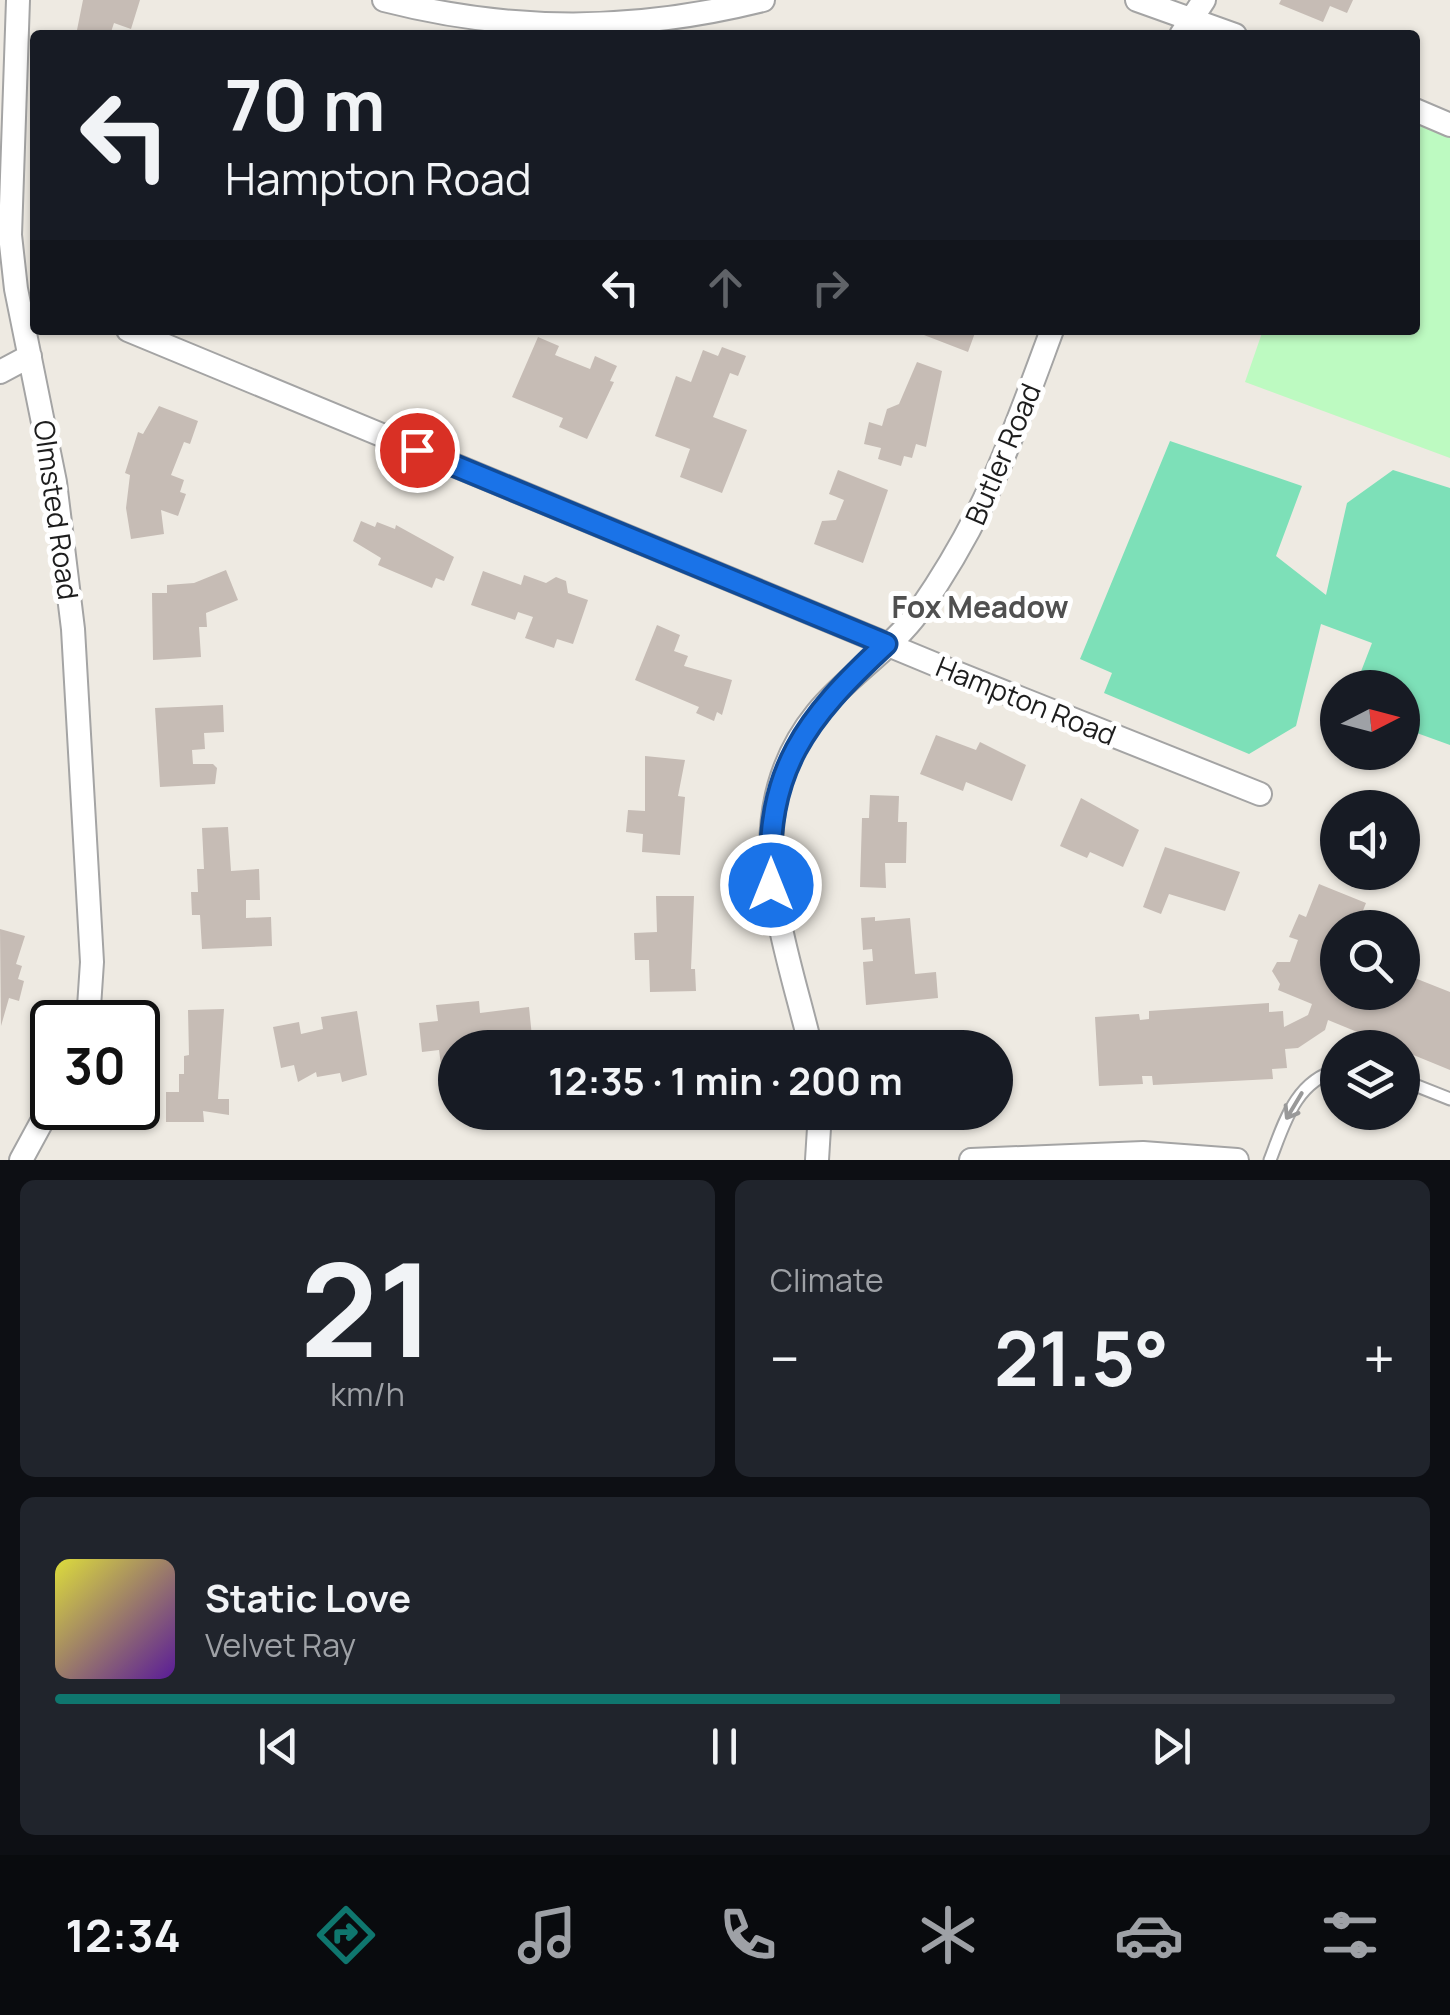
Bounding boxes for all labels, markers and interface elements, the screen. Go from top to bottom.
text: 70 m [225,56,385,152]
icon: left [60,70,190,200]
text: Hampton Road [225,147,532,209]
icon: left [593,260,648,315]
icon: ahead [698,260,753,315]
icon: right [803,260,858,315]
street label: Butler Road [955,377,1049,530]
pin [375,408,460,493]
street label: Olmsted Road [26,418,88,602]
icon: arrive [390,423,445,478]
district label: Fox Meadow [891,586,1069,627]
street label: Hampton Road [931,647,1122,753]
north arrow [1320,670,1420,770]
map controls [1320,670,1420,1130]
button: sound [1320,790,1420,890]
position arrow [719,833,823,937]
button: search [1320,910,1420,1010]
speed limit sign: 30 [30,1000,160,1130]
button: layers [1320,1030,1420,1130]
text: 12:35 · 1 min · 200 m [548,1054,903,1106]
one-way arrow [1284,1092,1304,1120]
text: 21 [300,1218,435,1396]
text: Climate [770,1258,884,1302]
text: 21.5° [994,1306,1169,1409]
text: − [770,1320,800,1396]
text: + [1363,1320,1395,1396]
text: km/h [330,1372,405,1416]
text: Static Love [205,1571,411,1623]
text: Velvet Ray [205,1623,356,1667]
icon: previous [251,1719,306,1774]
icon: pause [697,1719,752,1774]
icon: next [1144,1719,1199,1774]
icon: directions [311,1900,381,1970]
icon: music [512,1900,582,1970]
icon: phone [713,1900,783,1970]
icon: climate [913,1900,983,1970]
icon: car [1114,1900,1184,1970]
icon: filters [1315,1900,1385,1970]
text: 12:34 [65,1904,181,1966]

